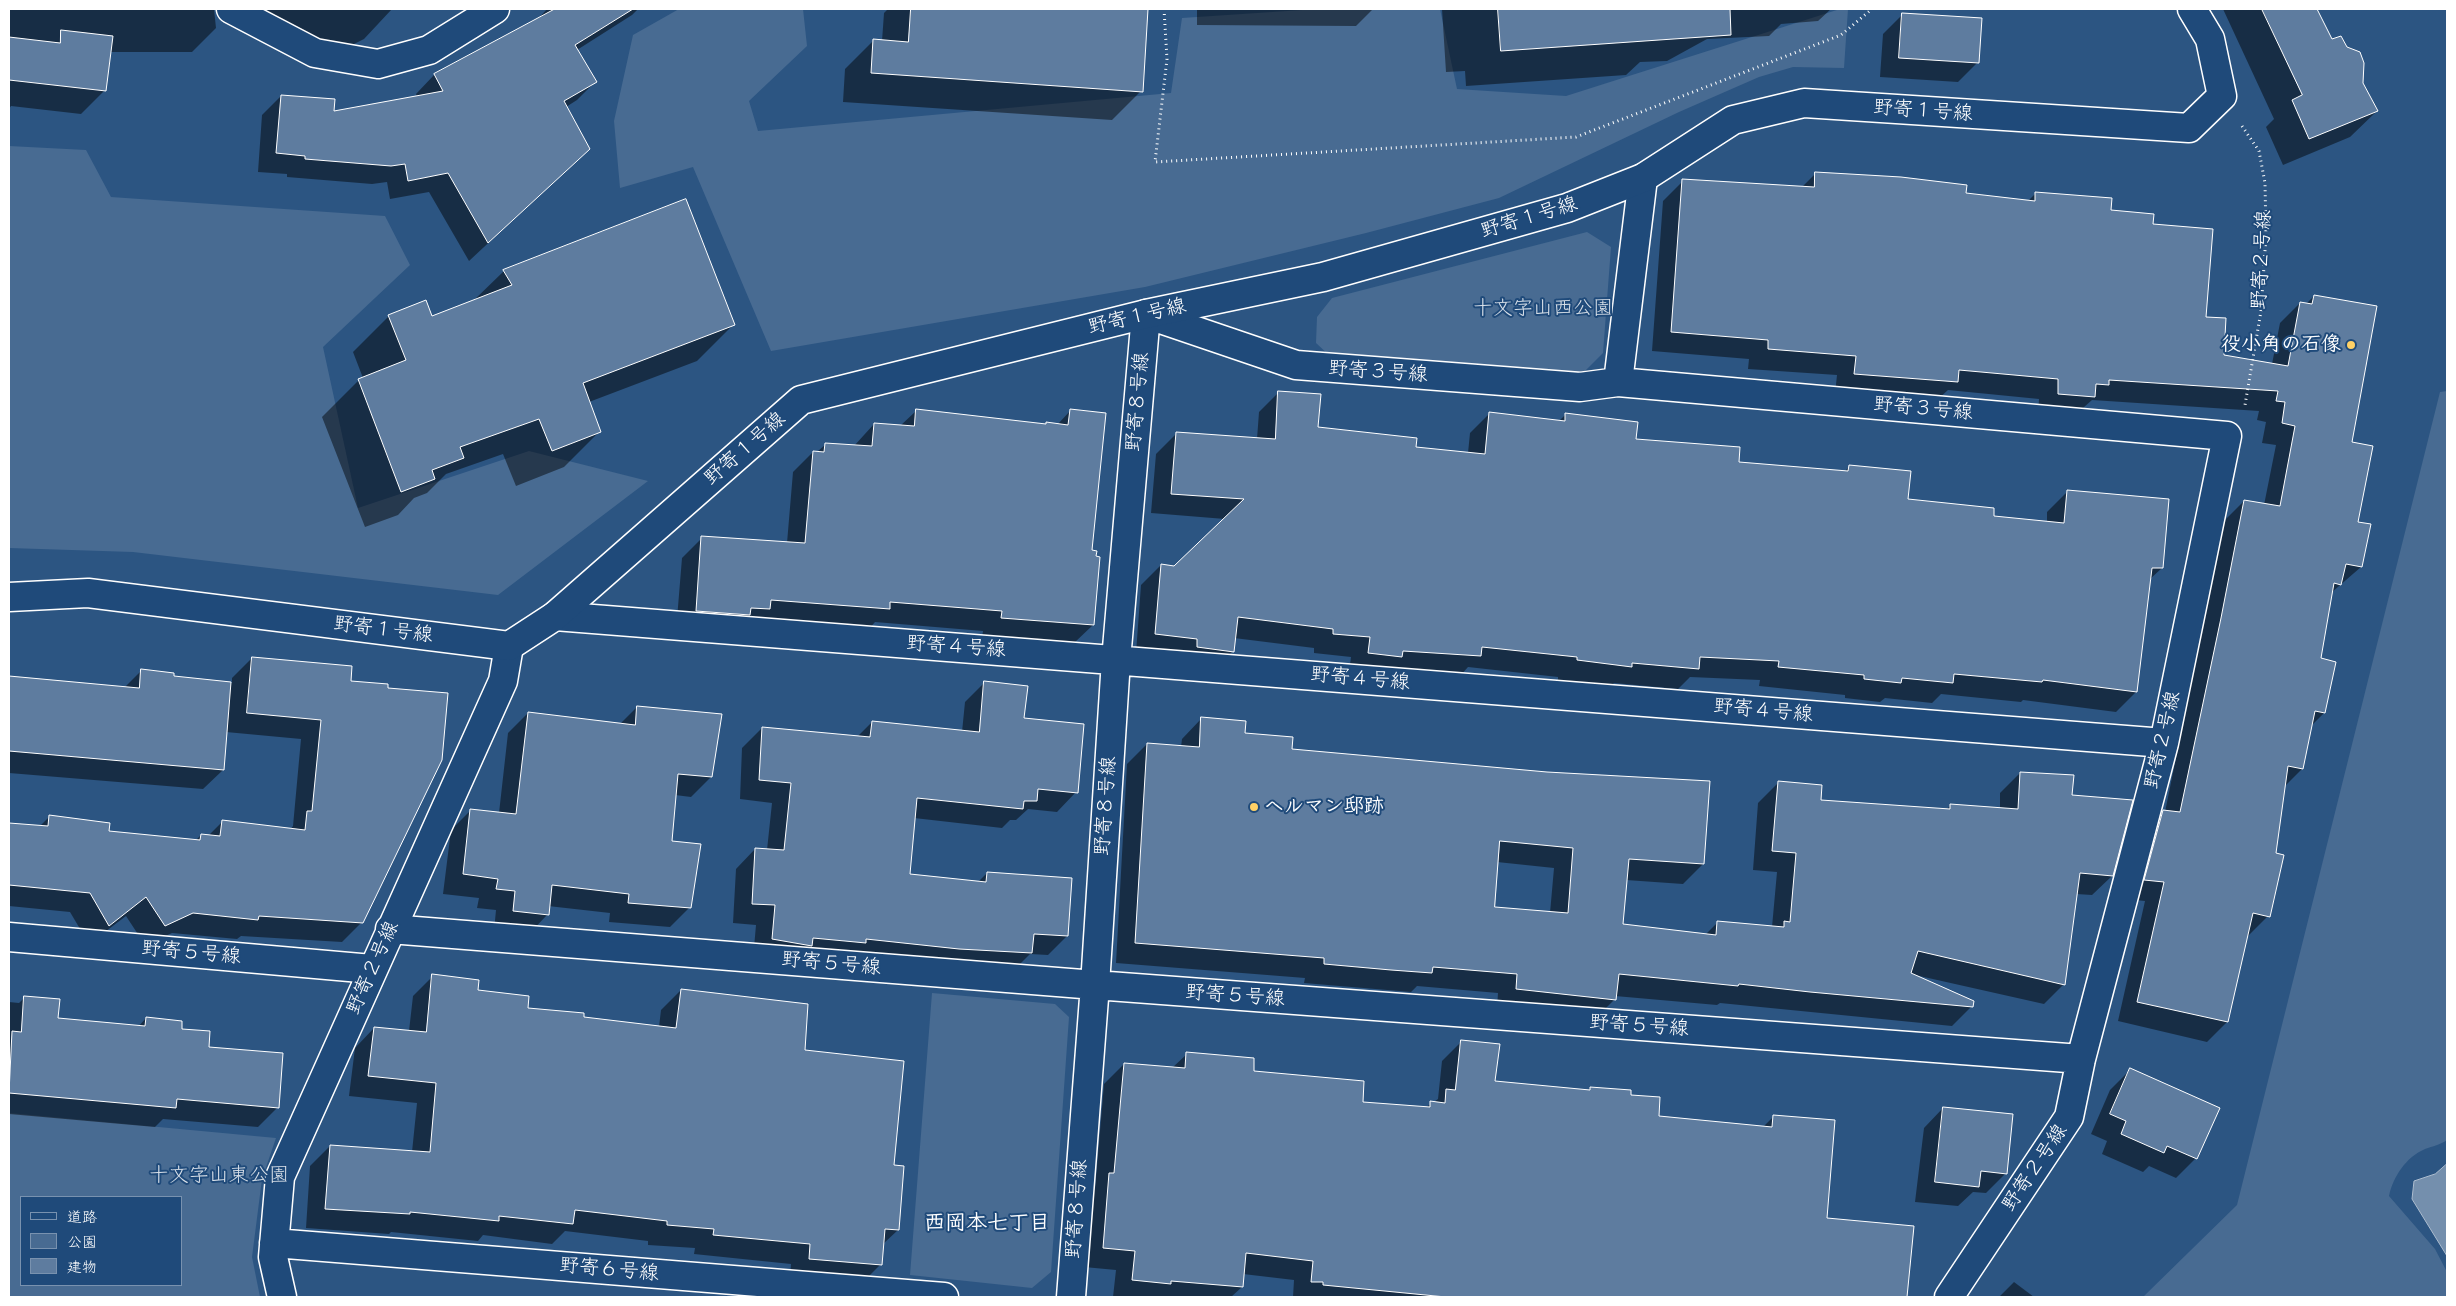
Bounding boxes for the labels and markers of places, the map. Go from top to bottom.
place label: 役小角の石像 [2221,333,2341,357]
marker: 役小角の石像 [2345,339,2357,351]
place label: ヘルマン邸跡 [1264,795,1384,819]
marker: ヘルマン邸跡 [1248,801,1260,813]

